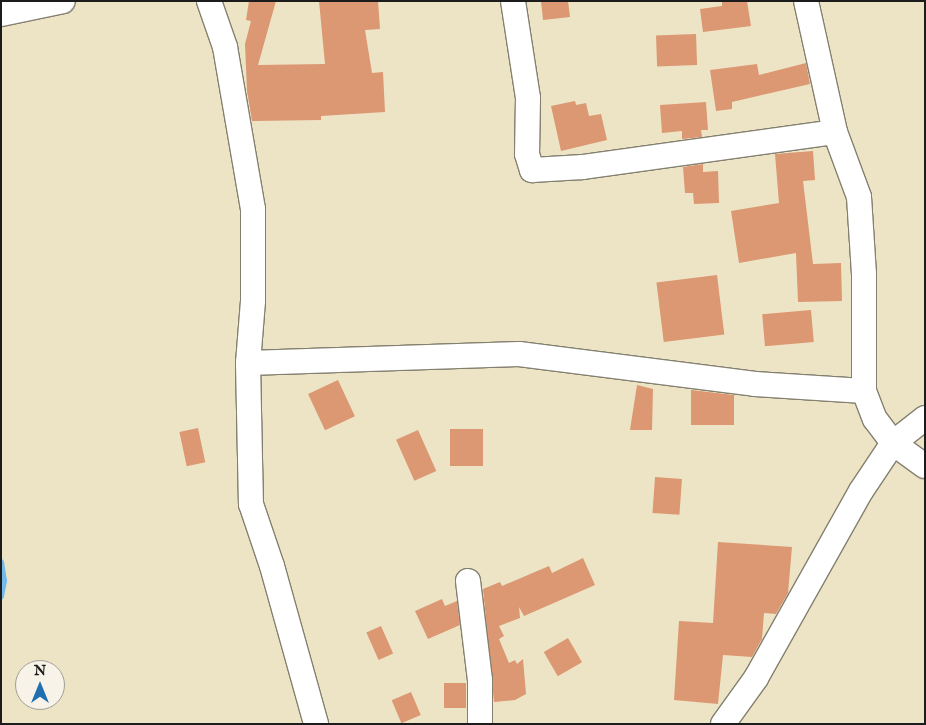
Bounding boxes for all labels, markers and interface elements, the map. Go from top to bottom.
north arrow [15,660,65,710]
text: N [34,662,46,680]

